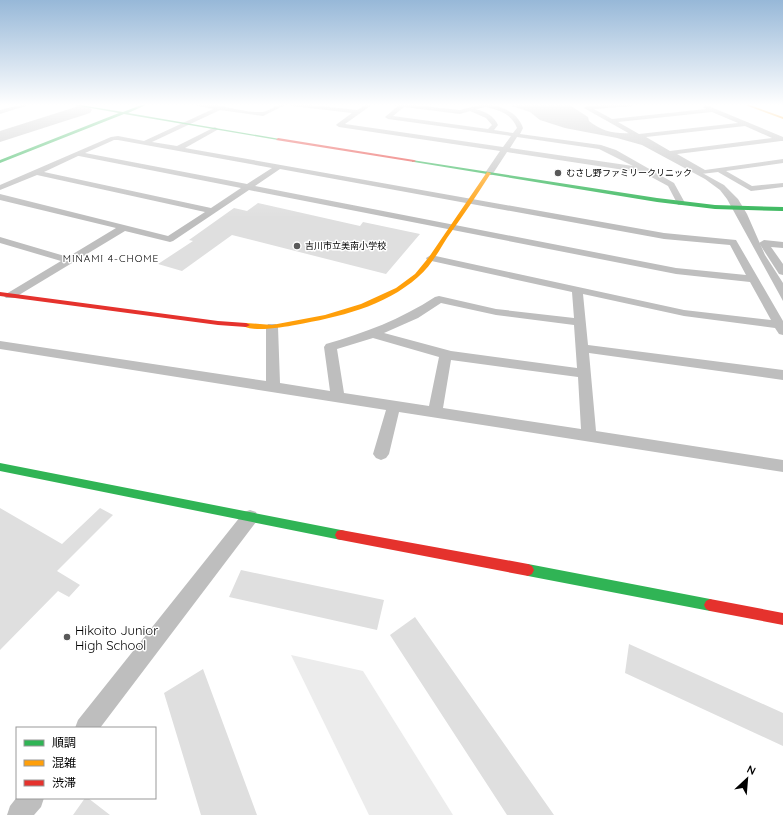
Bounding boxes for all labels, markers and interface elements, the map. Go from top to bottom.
place label: むさし野ファミリークリニック [566,167,692,178]
marker: むさし野ファミリークリニック [553,168,563,178]
place label: 吉川市立美南小学校 [305,240,386,251]
marker: 吉川市立美南小学校 [292,241,302,251]
district label: MINAMI 4-CHOME [63,252,159,265]
place label: Hikoito Junior High School [75,622,158,653]
marker: Hikoito Junior High School [62,632,72,642]
legend [16,727,156,799]
text: 順調 [52,735,76,750]
text: 混雑 [52,755,76,770]
north arrow [727,759,767,799]
text: N [745,762,758,778]
text: 渋滞 [52,775,76,790]

